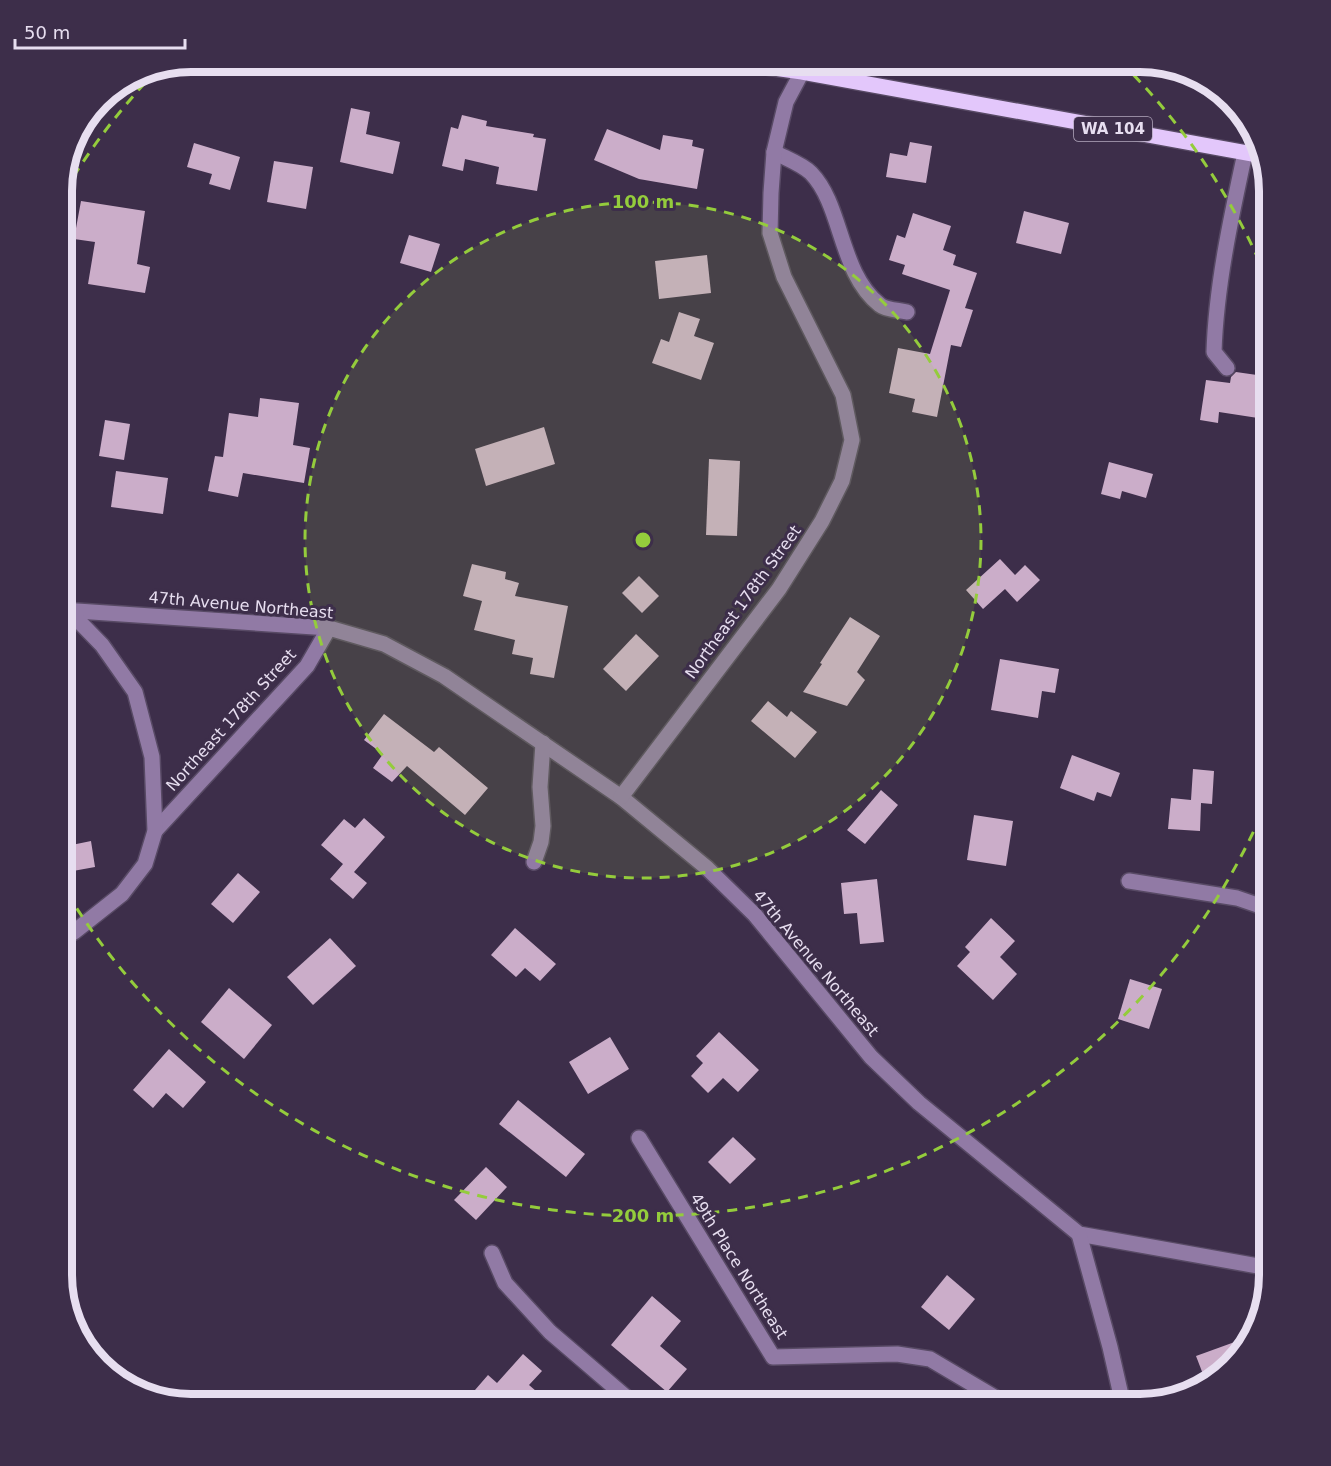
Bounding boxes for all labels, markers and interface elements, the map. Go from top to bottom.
scale bar [15,12,184,50]
text: 50 m [24,22,70,43]
road number: WA 104 [1074,117,1152,141]
text: 100 m [612,191,674,212]
street label: Northeast 178th Street [681,522,805,682]
centre of rings [633,530,653,550]
street label: 47th Avenue Northeast [148,587,334,623]
street label: Northeast 178th Street [162,645,300,795]
street label: 47th Avenue Northeast [749,886,883,1040]
street label: 49th Place Northeast [686,1190,792,1342]
text: 200 m [612,1205,674,1226]

